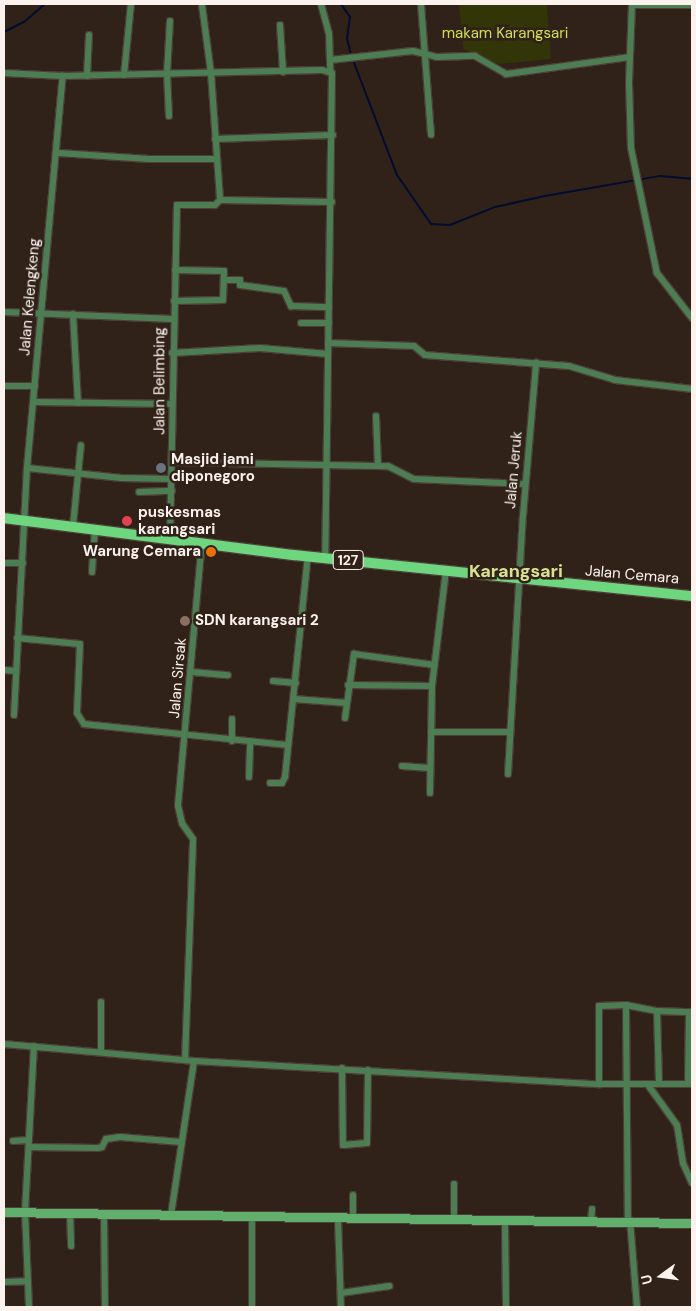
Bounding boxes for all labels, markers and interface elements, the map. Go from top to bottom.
park label: makam Karangsari [442,25,568,43]
street label: Jalan Kelengkeng [16,237,44,357]
street label: Jalan Belimbing [151,327,169,435]
street label: Jalan Jeruk [502,431,526,509]
place label: Masjid jami diponegoro [171,450,255,485]
marker: Masjid jami diponegoro [155,462,167,474]
place label: puskesmas karangsari [138,503,221,538]
marker: puskesmas karangsari [120,514,134,528]
place label: Warung Cemara [83,543,201,561]
marker: Warung Cemara [205,546,217,558]
road number: 127 [332,548,364,572]
district label: Karangsari [469,560,563,582]
street label: Jalan Cemara [584,562,680,588]
place label: SDN karangsari 2 [195,612,319,630]
marker: SDN karangsari 2 [179,615,191,627]
street label: Jalan Sirsak [166,637,190,719]
north arrow [636,1251,686,1301]
text: U [637,1273,656,1286]

